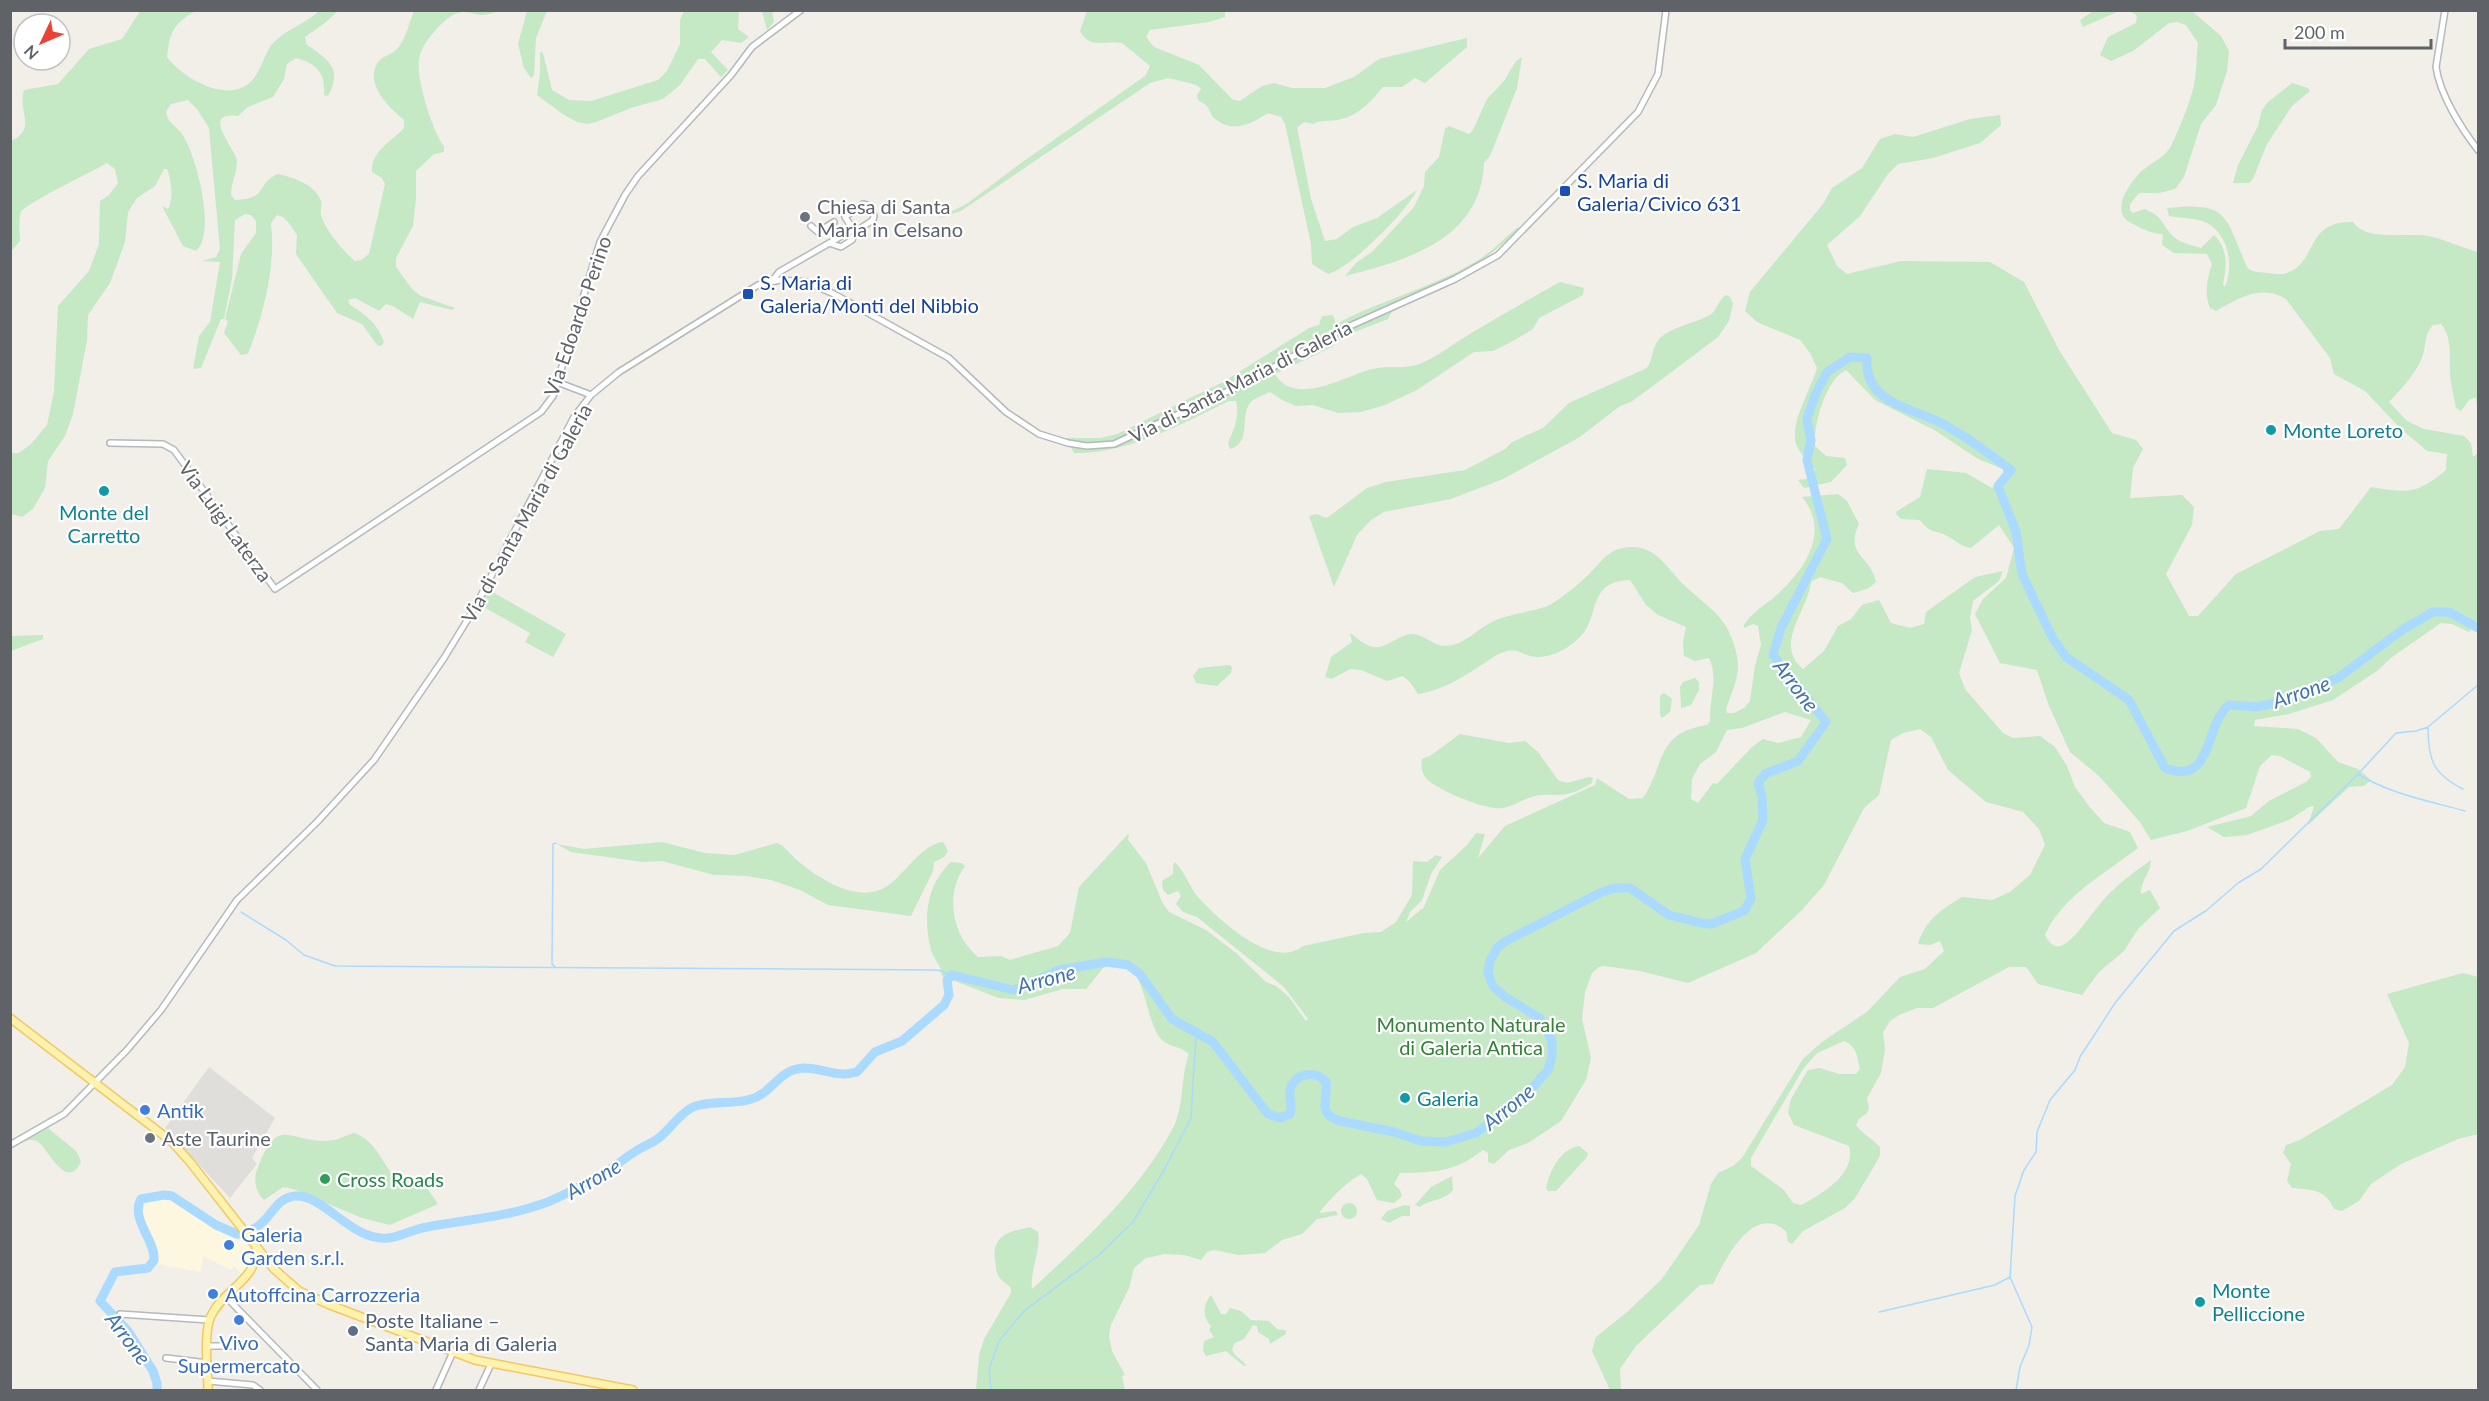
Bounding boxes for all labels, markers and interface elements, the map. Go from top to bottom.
north arrow [12,12,72,72]
scale bar [2285,12,2430,50]
text: 200 m [2294,21,2345,43]
text: N [20,42,42,64]
place label: S. Maria di Galeria/Civico 631 [1577,168,1742,215]
marker: S. Maria di Galeria/Civico 631 [1558,184,1572,198]
place label: Chiesa di Santa Maria in Celsano [817,194,963,241]
marker: Chiesa di Santa Maria in Celsano [798,210,812,224]
street label: Via Edoardo Perino [538,233,616,399]
place label: S. Maria di Galeria/Monti del Nibbio [760,270,979,317]
marker: S. Maria di Galeria/Monti del Nibbio [741,287,755,301]
street label: Via di Santa Maria di Galeria [1125,314,1355,448]
street label: Via di Santa Maria di Galeria [456,399,596,627]
place label: Monte Loreto [2283,418,2403,442]
marker: Monte Loreto [2264,423,2278,437]
street label: Via Luigi Laterza [174,456,278,586]
marker: Monte del Carretto [97,484,111,498]
place label: Monte del Carretto [59,500,149,547]
water label: Arrone [1769,653,1825,716]
water label: Arrone [2268,670,2333,713]
water label: Arrone [1013,958,1078,998]
park label: Monumento Naturale di Galeria Antica [1377,1012,1565,1059]
water label: Arrone [1476,1078,1539,1135]
place label: Galeria [1417,1086,1479,1110]
marker: Galeria [1398,1091,1412,1105]
place label: Antik [157,1098,205,1122]
marker: Antik [138,1103,152,1117]
place label: Aste Taurine [162,1126,271,1150]
marker: Aste Taurine [143,1131,157,1145]
water label: Arrone [560,1152,625,1204]
place label: Cross Roads [337,1167,444,1191]
marker: Cross Roads [318,1172,332,1186]
place label: Galeria Garden s.r.l. [241,1222,344,1269]
marker: Galeria Garden s.r.l. [222,1238,236,1252]
place label: Monte Pelliccione [2212,1278,2305,1325]
place label: Autoffcina Carrozzeria [225,1282,420,1306]
marker: Autoffcina Carrozzeria [206,1287,220,1301]
marker: Monte Pelliccione [2193,1295,2207,1309]
water label: Arrone [101,1306,157,1369]
place label: Poste Italiane – Santa Maria di Galeria [365,1308,557,1355]
marker: Vivo Supermercato [232,1313,246,1327]
marker: Poste Italiane – Santa Maria di Galeria [346,1324,360,1338]
place label: Vivo Supermercato [178,1330,300,1377]

